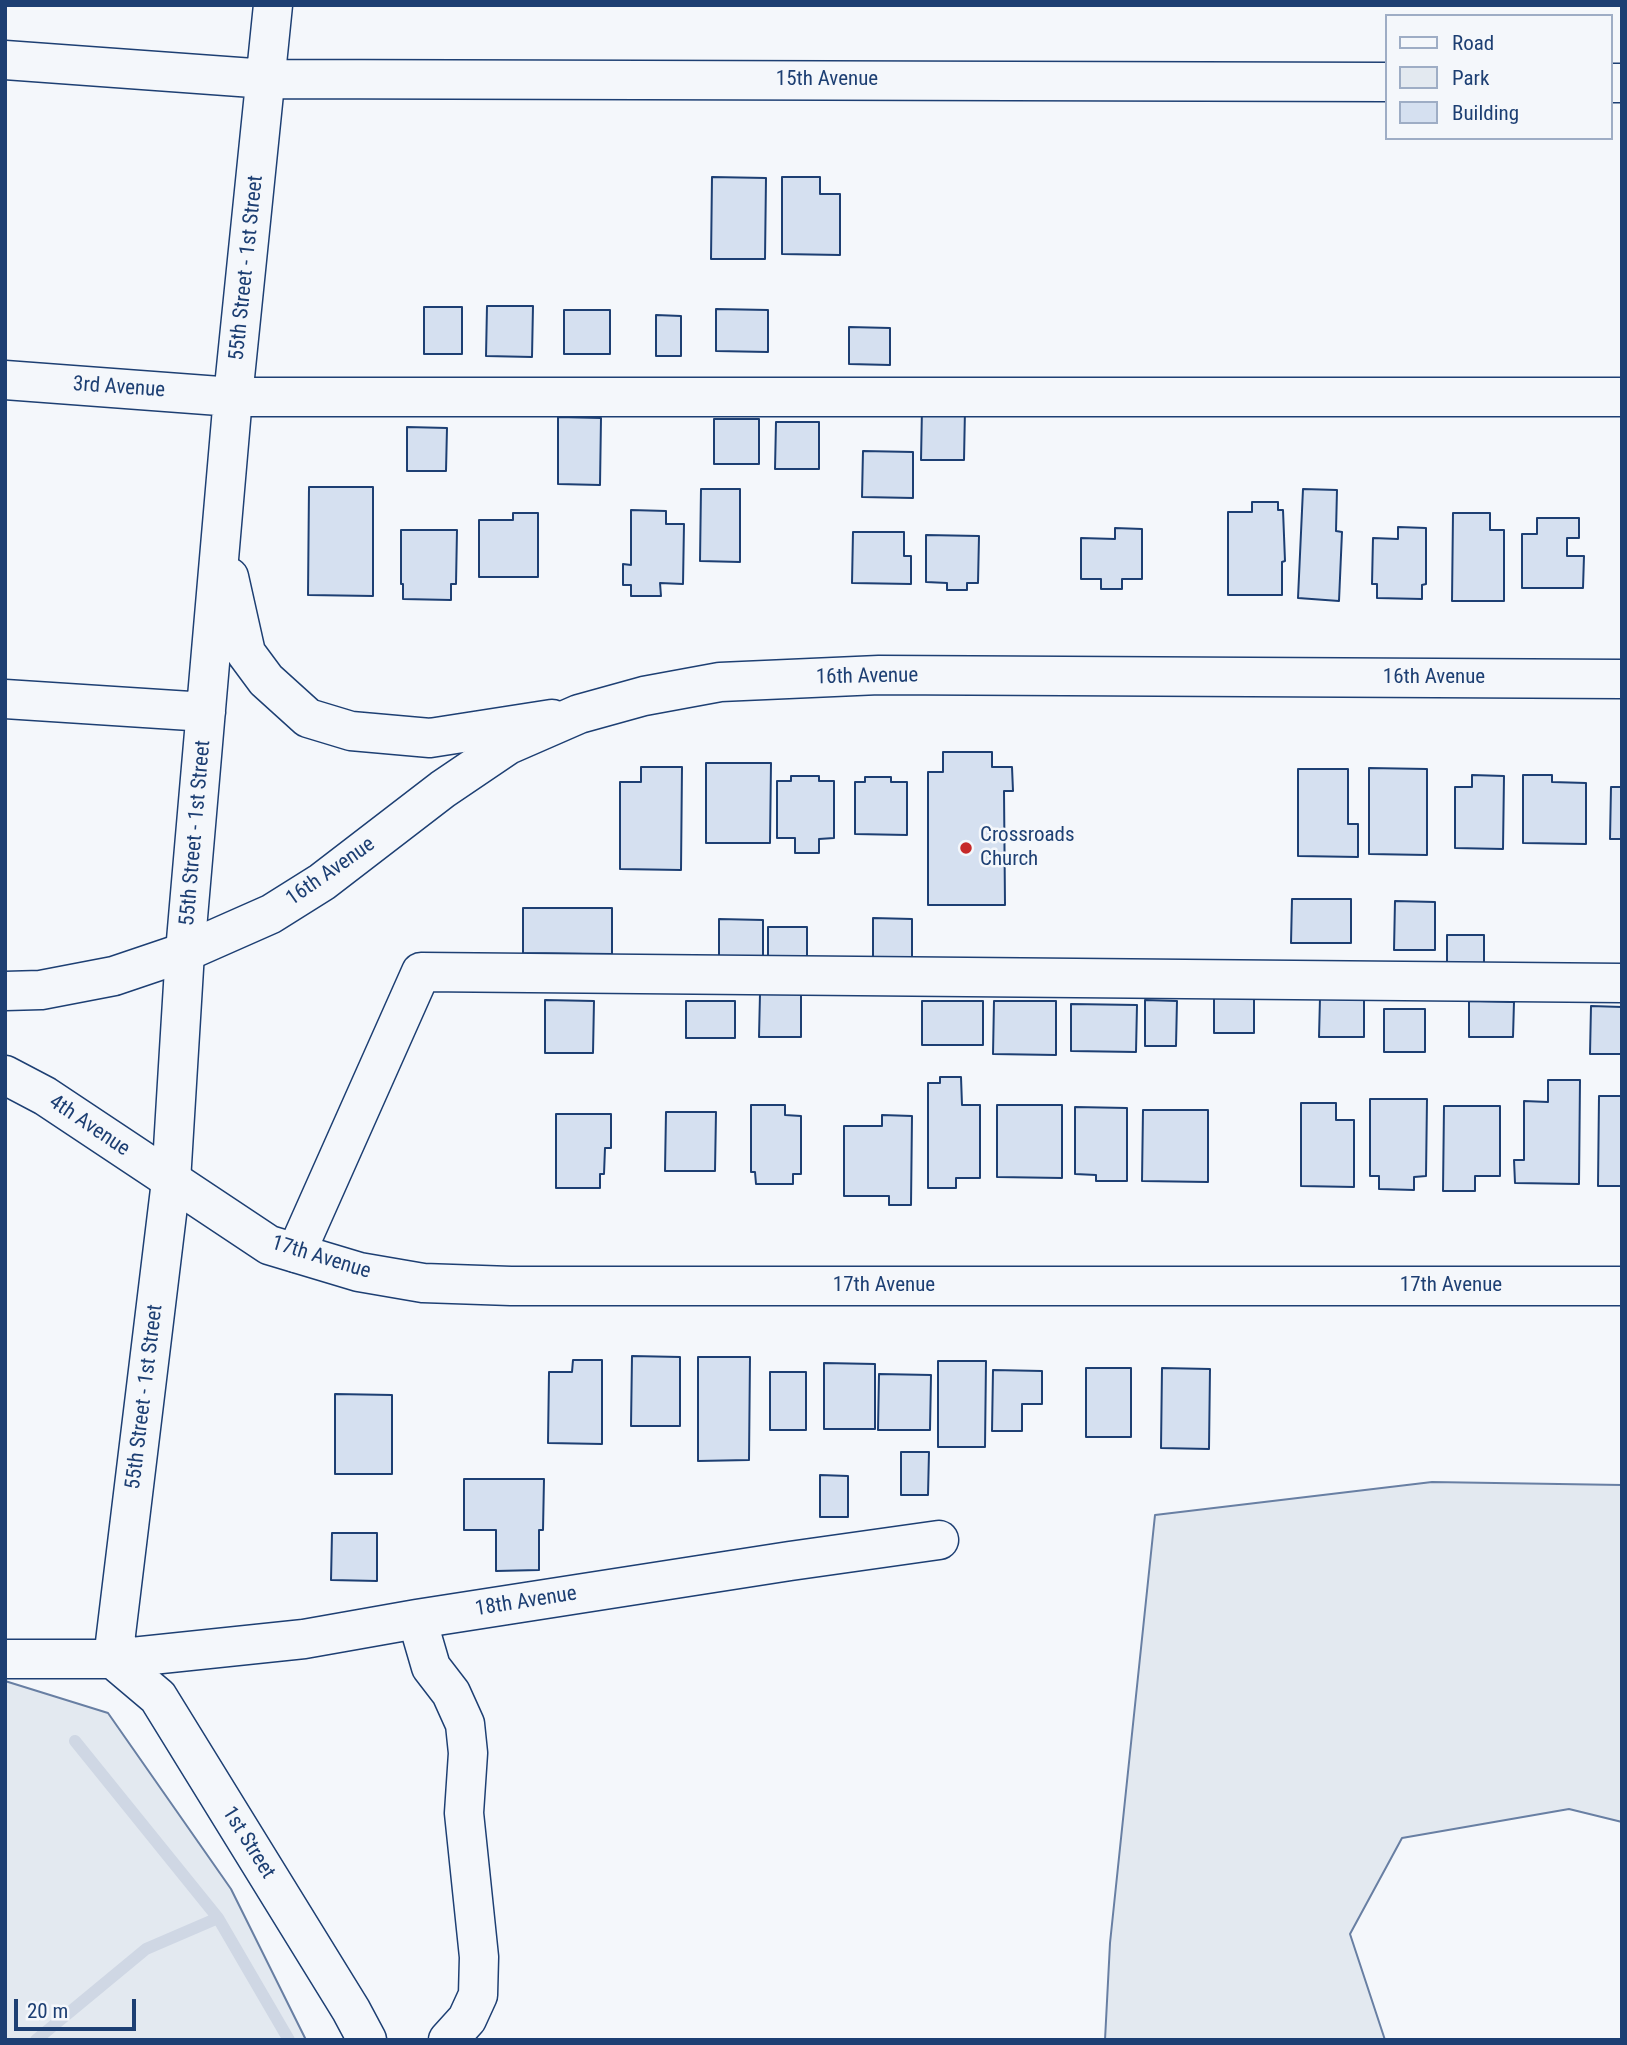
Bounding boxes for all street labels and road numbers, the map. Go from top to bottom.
street label: 15th Avenue [776,67,878,93]
street label: 55th Street - 1st Street [225,174,269,362]
street label: 3rd Avenue [72,372,166,404]
street label: 16th Avenue [816,664,918,690]
street label: 16th Avenue [1383,665,1485,691]
street label: 55th Street - 1st Street [175,739,217,927]
street label: 16th Avenue [282,832,380,912]
street label: 4th Avenue [44,1090,134,1162]
street label: 17th Avenue [268,1231,374,1285]
street label: 17th Avenue [833,1273,935,1299]
street label: 17th Avenue [1400,1273,1502,1299]
street label: 55th Street - 1st Street [121,1303,169,1491]
street label: 18th Avenue [473,1582,579,1622]
street label: 1st Street [216,1802,280,1884]

